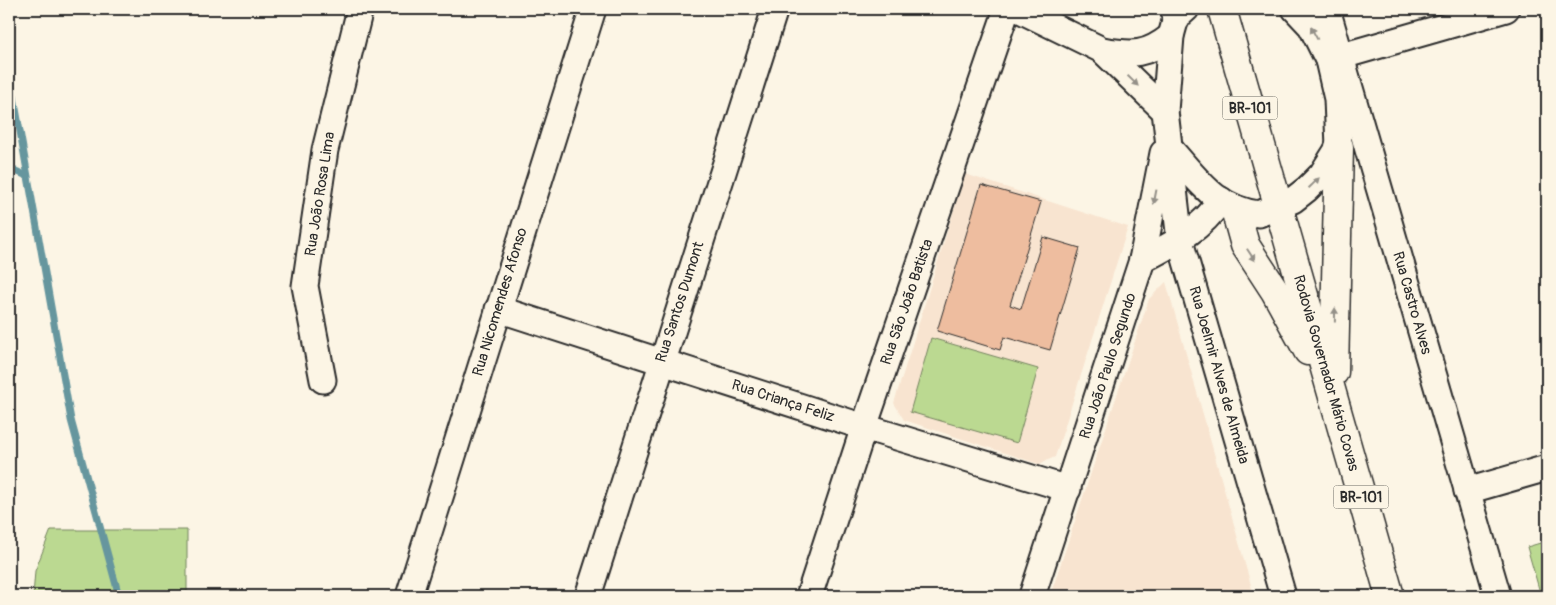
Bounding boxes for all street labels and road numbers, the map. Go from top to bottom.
road number: BR-101 [1222,96,1278,120]
street label: Rua João Rosa Lima [301,131,339,257]
street label: Rua Nicomendes Afonso [468,226,532,378]
street label: Rua São João Batista [877,236,937,368]
street label: Rua Santos Dumont [652,238,709,365]
street label: Rua Castro Alves [1388,249,1436,357]
street label: Rodovia Governador Mário Covas [1289,273,1363,474]
street label: Rua Joelmir Alves de Almeida [1185,284,1253,466]
street label: Rua João Paulo Segundo [1075,291,1141,441]
street label: Rua Criança Feliz [729,375,837,427]
road number: BR-101 [1334,486,1388,508]

